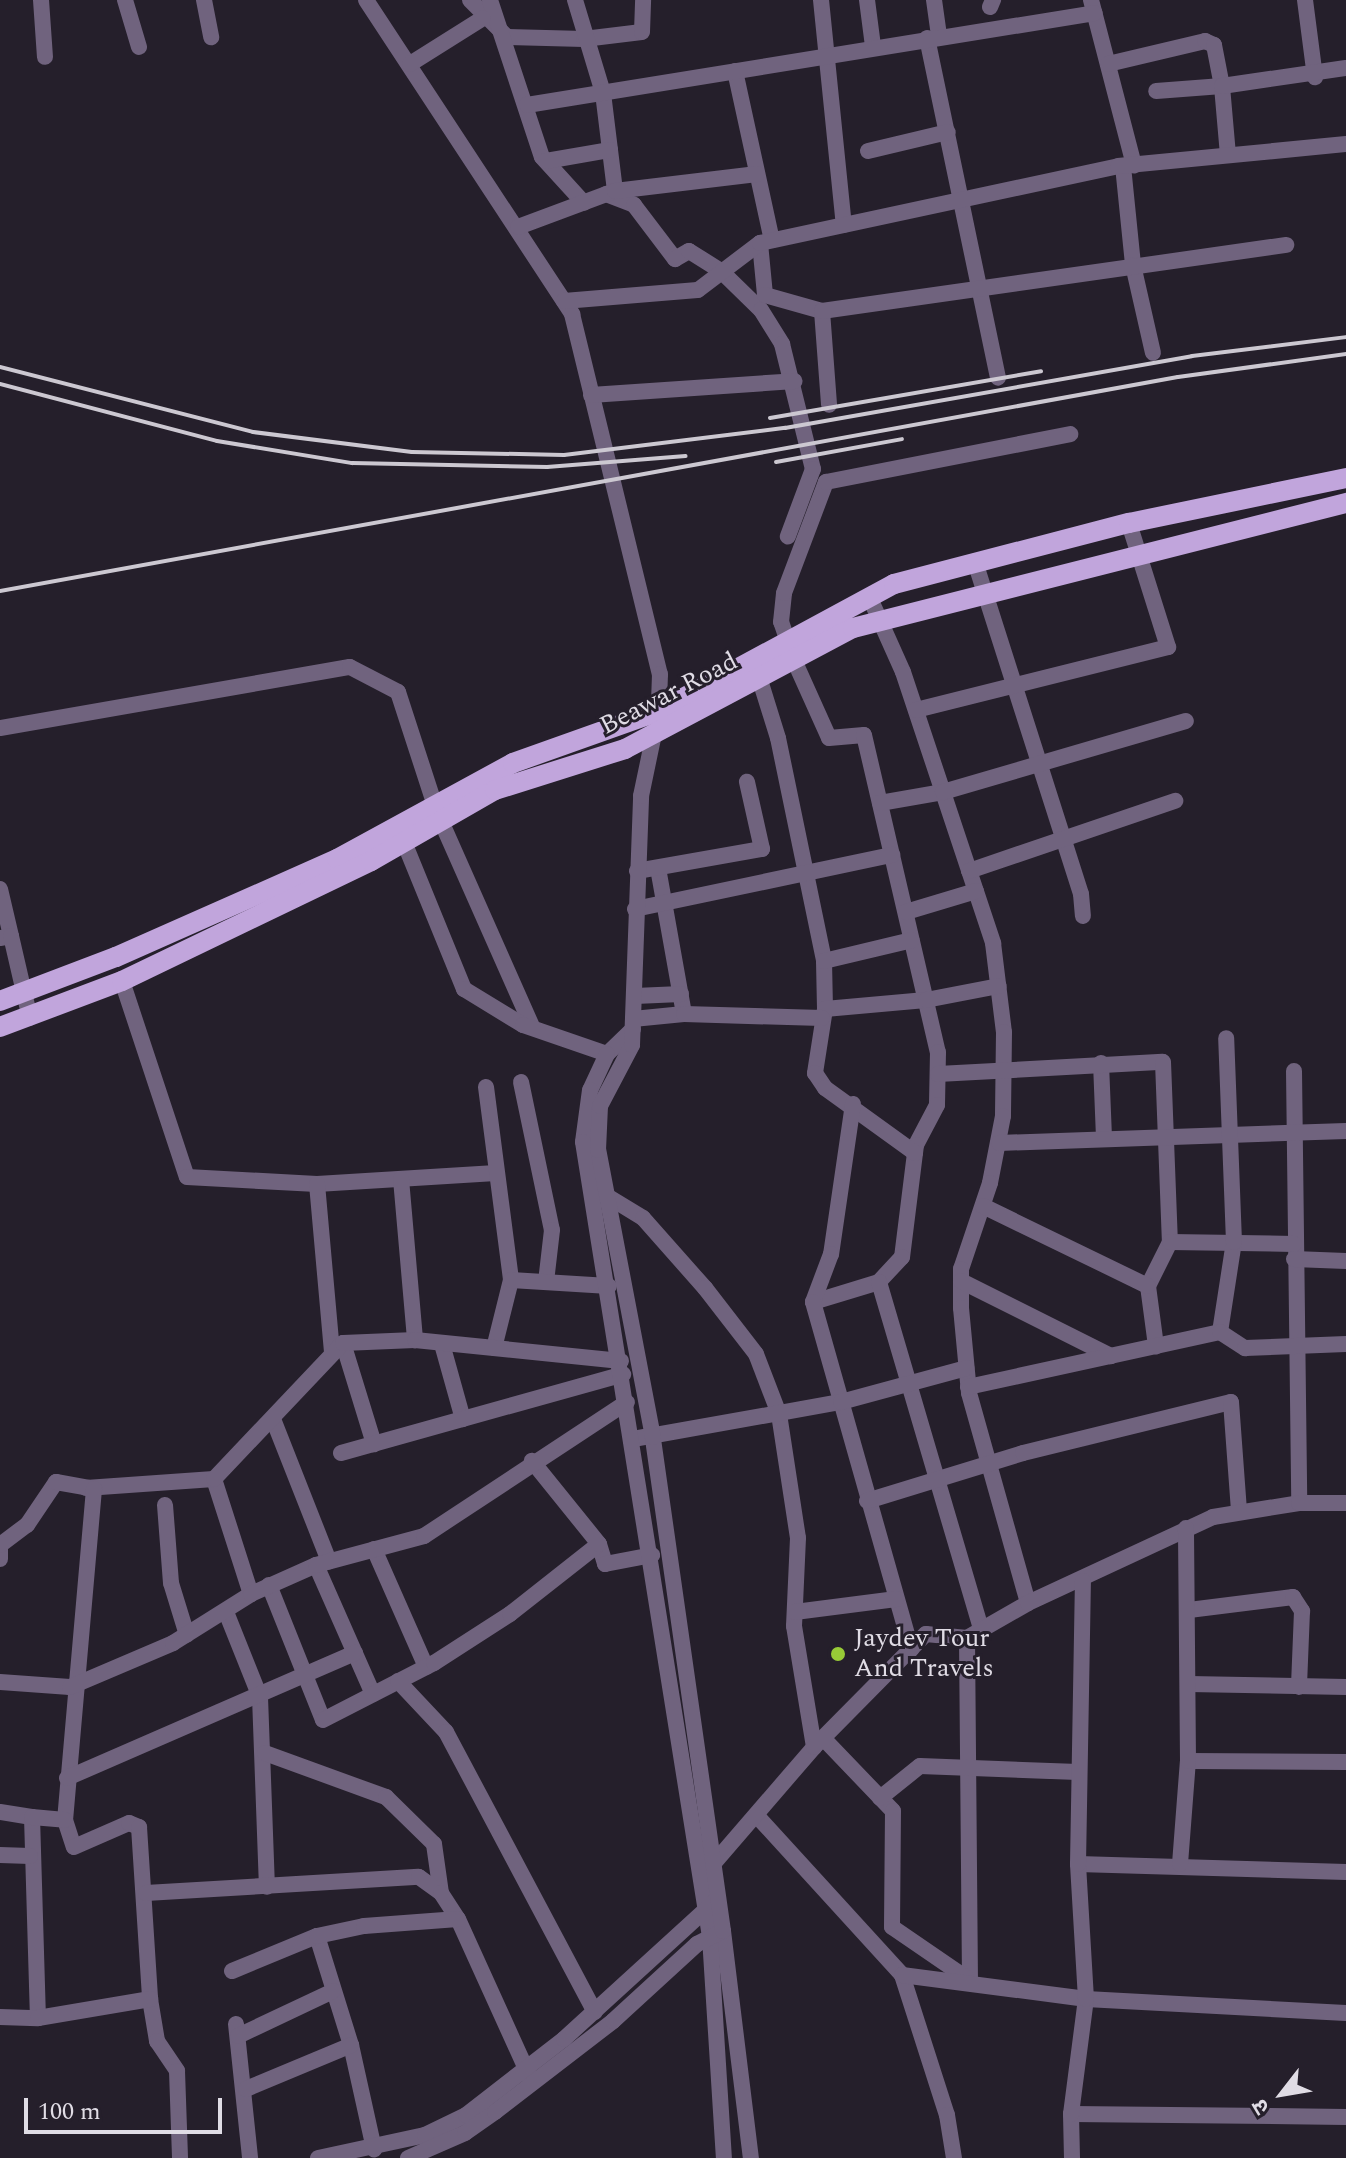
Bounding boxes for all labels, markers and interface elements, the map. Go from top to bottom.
street label: Beawar Road [595,646,743,742]
place label: Jaydev Tour And Travels [854,1623,994,1684]
marker: Jaydev Tour And Travels [829,1645,847,1663]
north arrow [1242,2054,1322,2134]
scale bar [28,2082,226,2132]
text: उ [1244,2093,1278,2121]
text: 100 m [38,2094,101,2130]

